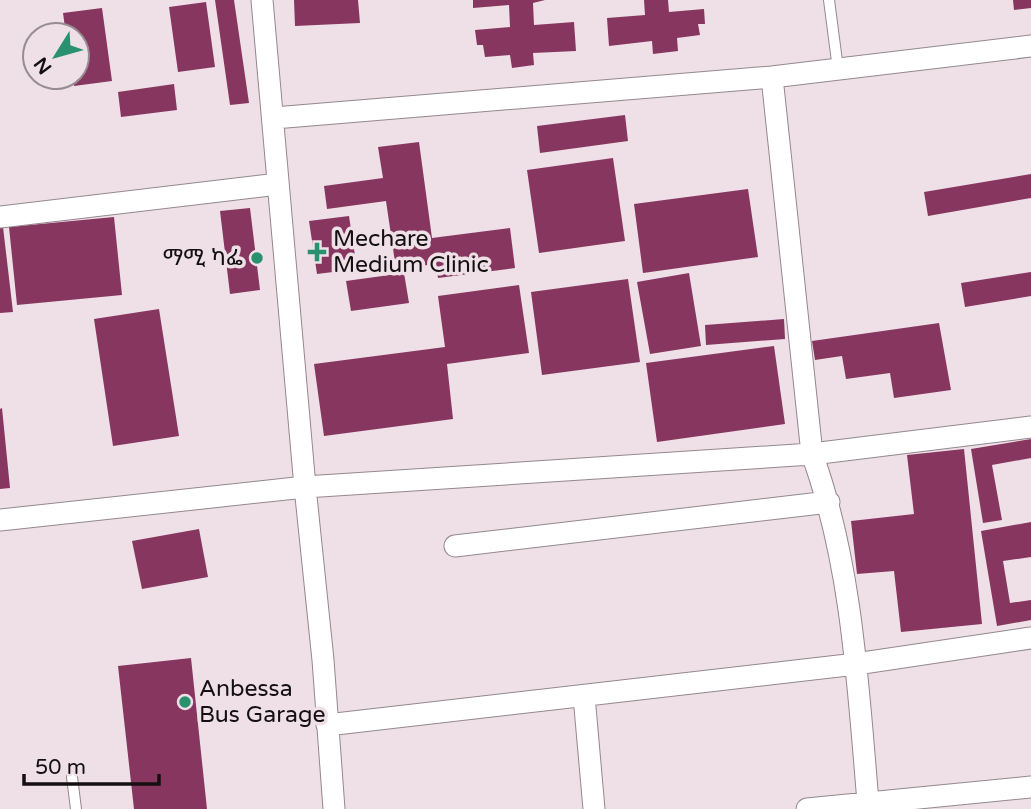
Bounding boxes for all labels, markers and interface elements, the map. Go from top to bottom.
north arrow [21,21,91,91]
text: N [30,53,57,78]
place label: Mechare Medium Clinic [333,225,489,279]
marker: Mechare Medium Clinic [307,242,327,262]
place label: ማሚ ካፌ [163,244,243,272]
marker: ማሚ ካፌ [249,250,265,266]
place label: Anbessa Bus Garage [199,675,325,729]
marker: Anbessa Bus Garage [177,694,193,710]
scale bar [24,742,159,786]
text: 50 m [35,755,86,780]

